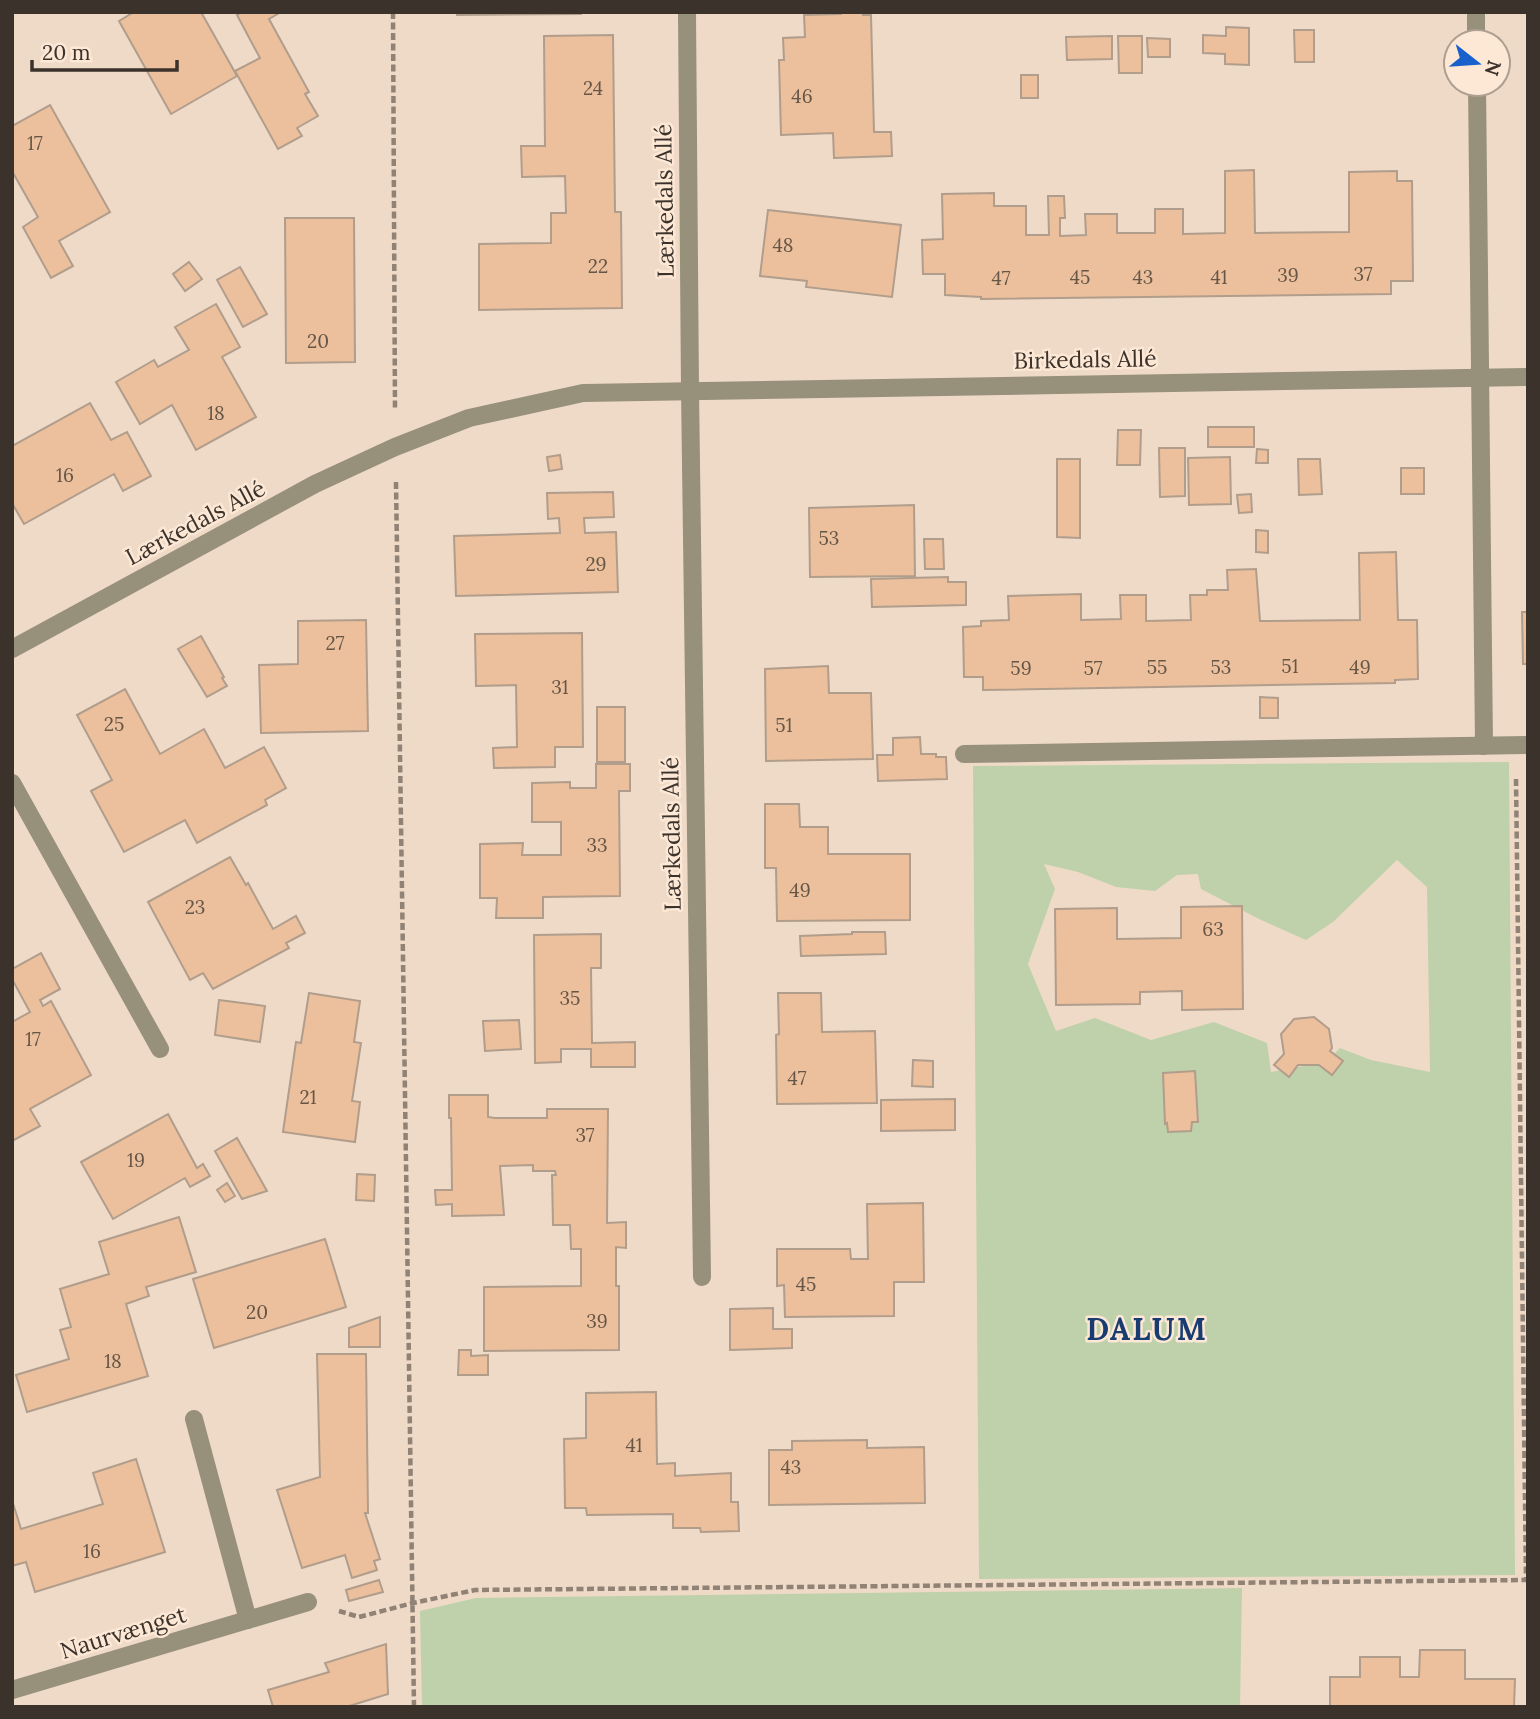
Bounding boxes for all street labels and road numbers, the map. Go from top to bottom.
street label: Lærkedals Allé [648,124,680,278]
street label: Birkedals Allé [1013,343,1157,375]
street label: Lærkedals Allé [120,473,270,571]
street label: Lærkedals Allé [655,757,687,911]
street label: Naurvænget [57,1599,189,1665]

